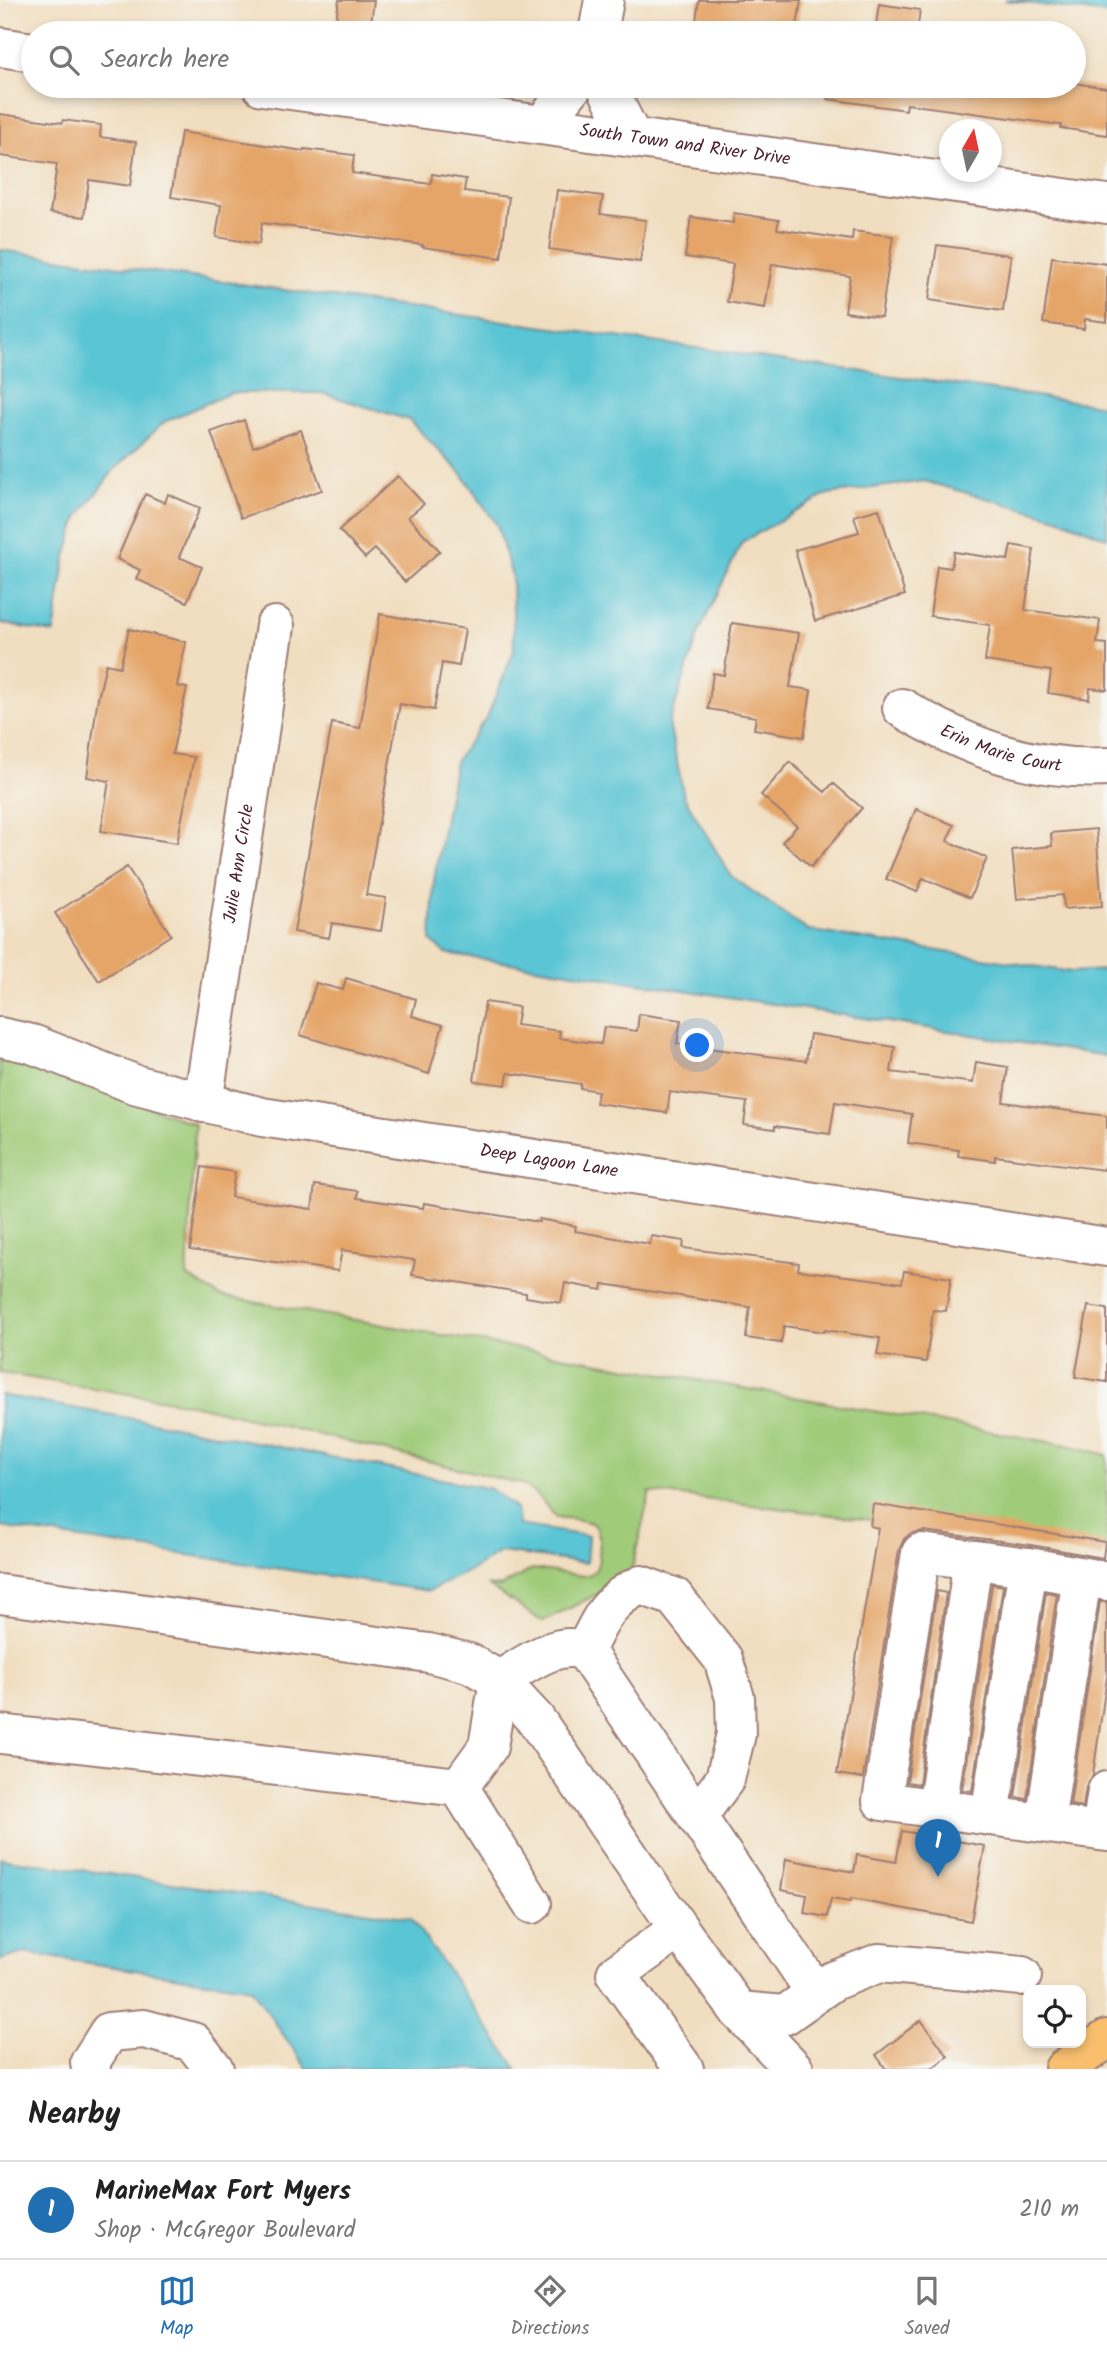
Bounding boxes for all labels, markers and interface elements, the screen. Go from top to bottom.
search box [21,21,1086,98]
text: Search here [101,39,229,81]
icon: search [45,41,83,79]
street label: South Town and River Drive [578,116,792,174]
north arrow [939,119,1002,182]
street label: Erin Marie Court [935,717,1064,781]
street label: Julie Ann Circle [216,802,262,925]
your location [680,1028,714,1062]
street label: Deep Lagoon Lane [478,1136,620,1186]
pin: 1 [915,1819,961,1877]
map controls [1023,1985,1086,2048]
button: locate [1023,1985,1086,2048]
text: Nearby [28,2091,120,2139]
text: MarineMax Fort Myers [95,2171,351,2213]
text: 1 [48,2192,54,2228]
text: 210 m [1019,2192,1079,2228]
text: Shop · McGregor Boulevard [95,2213,355,2249]
tab: Map [158,2272,196,2344]
tab: Directions [511,2272,589,2344]
tab: Saved [904,2272,949,2344]

